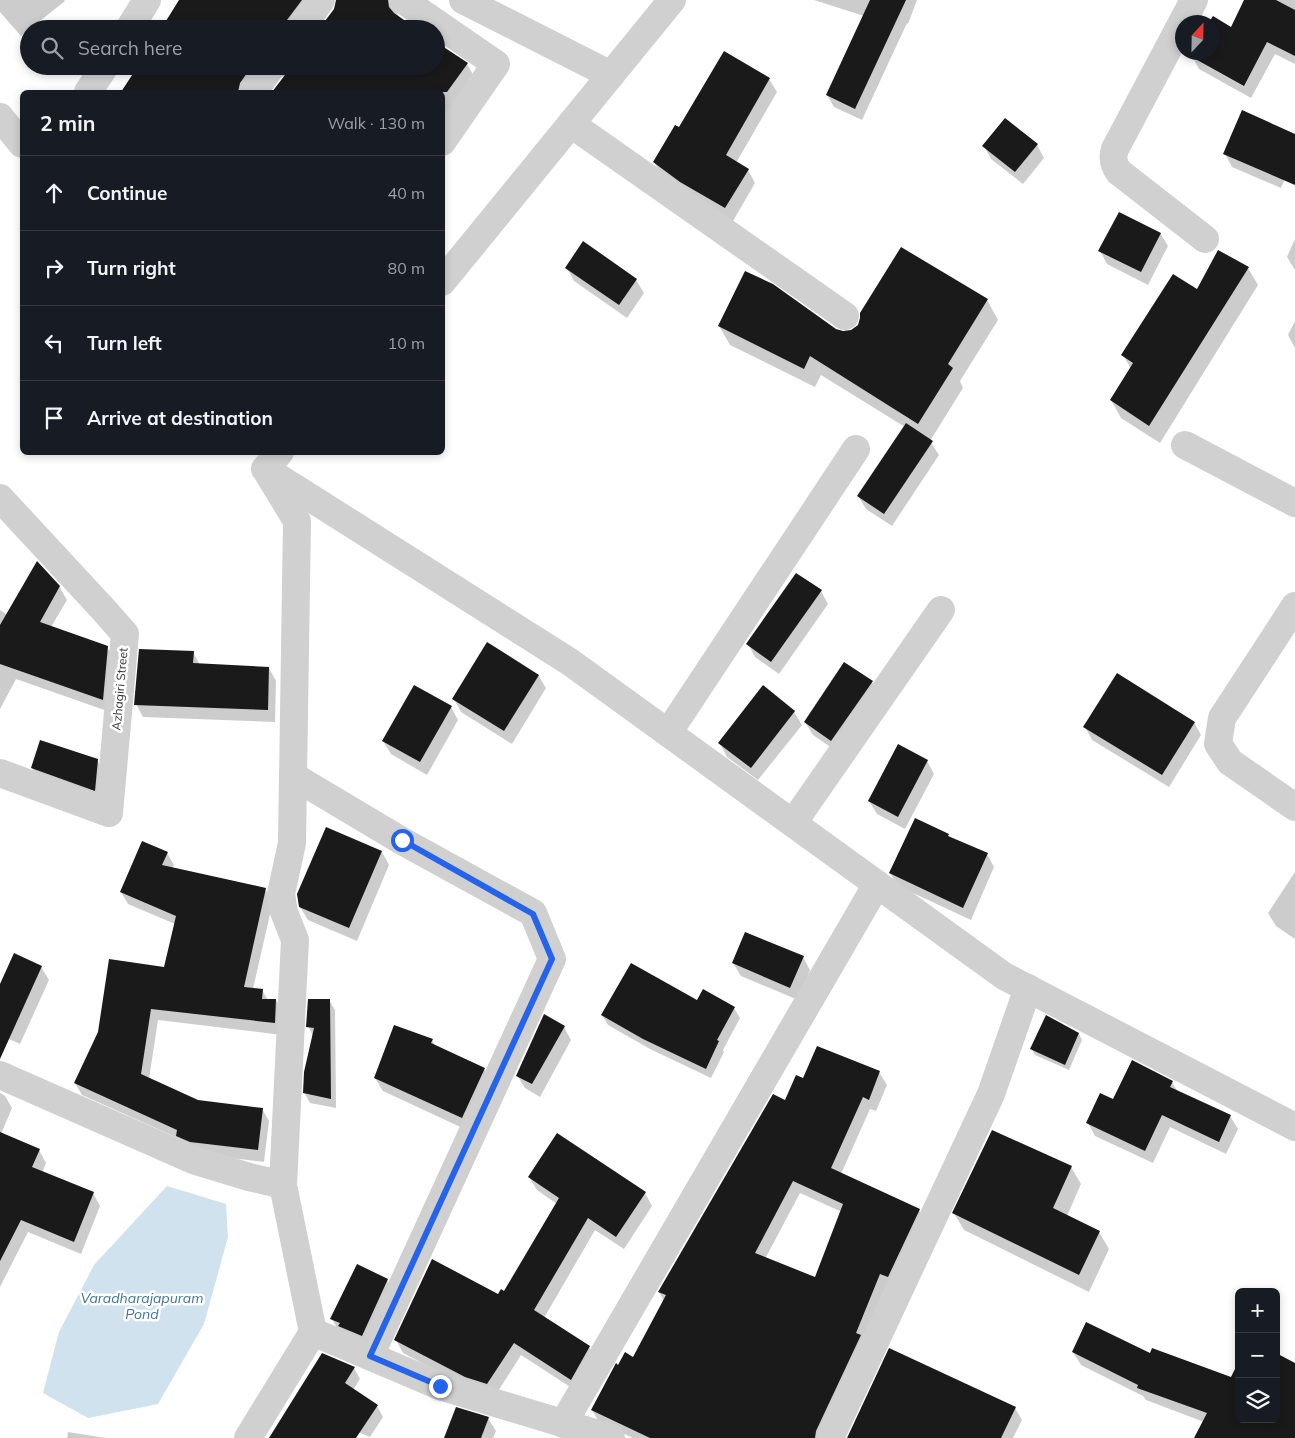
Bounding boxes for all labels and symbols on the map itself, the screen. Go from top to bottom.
north arrow [1175,15,1220,60]
street label: Azhagiri Street [108,647,131,731]
route start [391,829,414,852]
water label: Varadharajapuram Pond [80,1289,204,1323]
route end [429,1375,452,1398]

